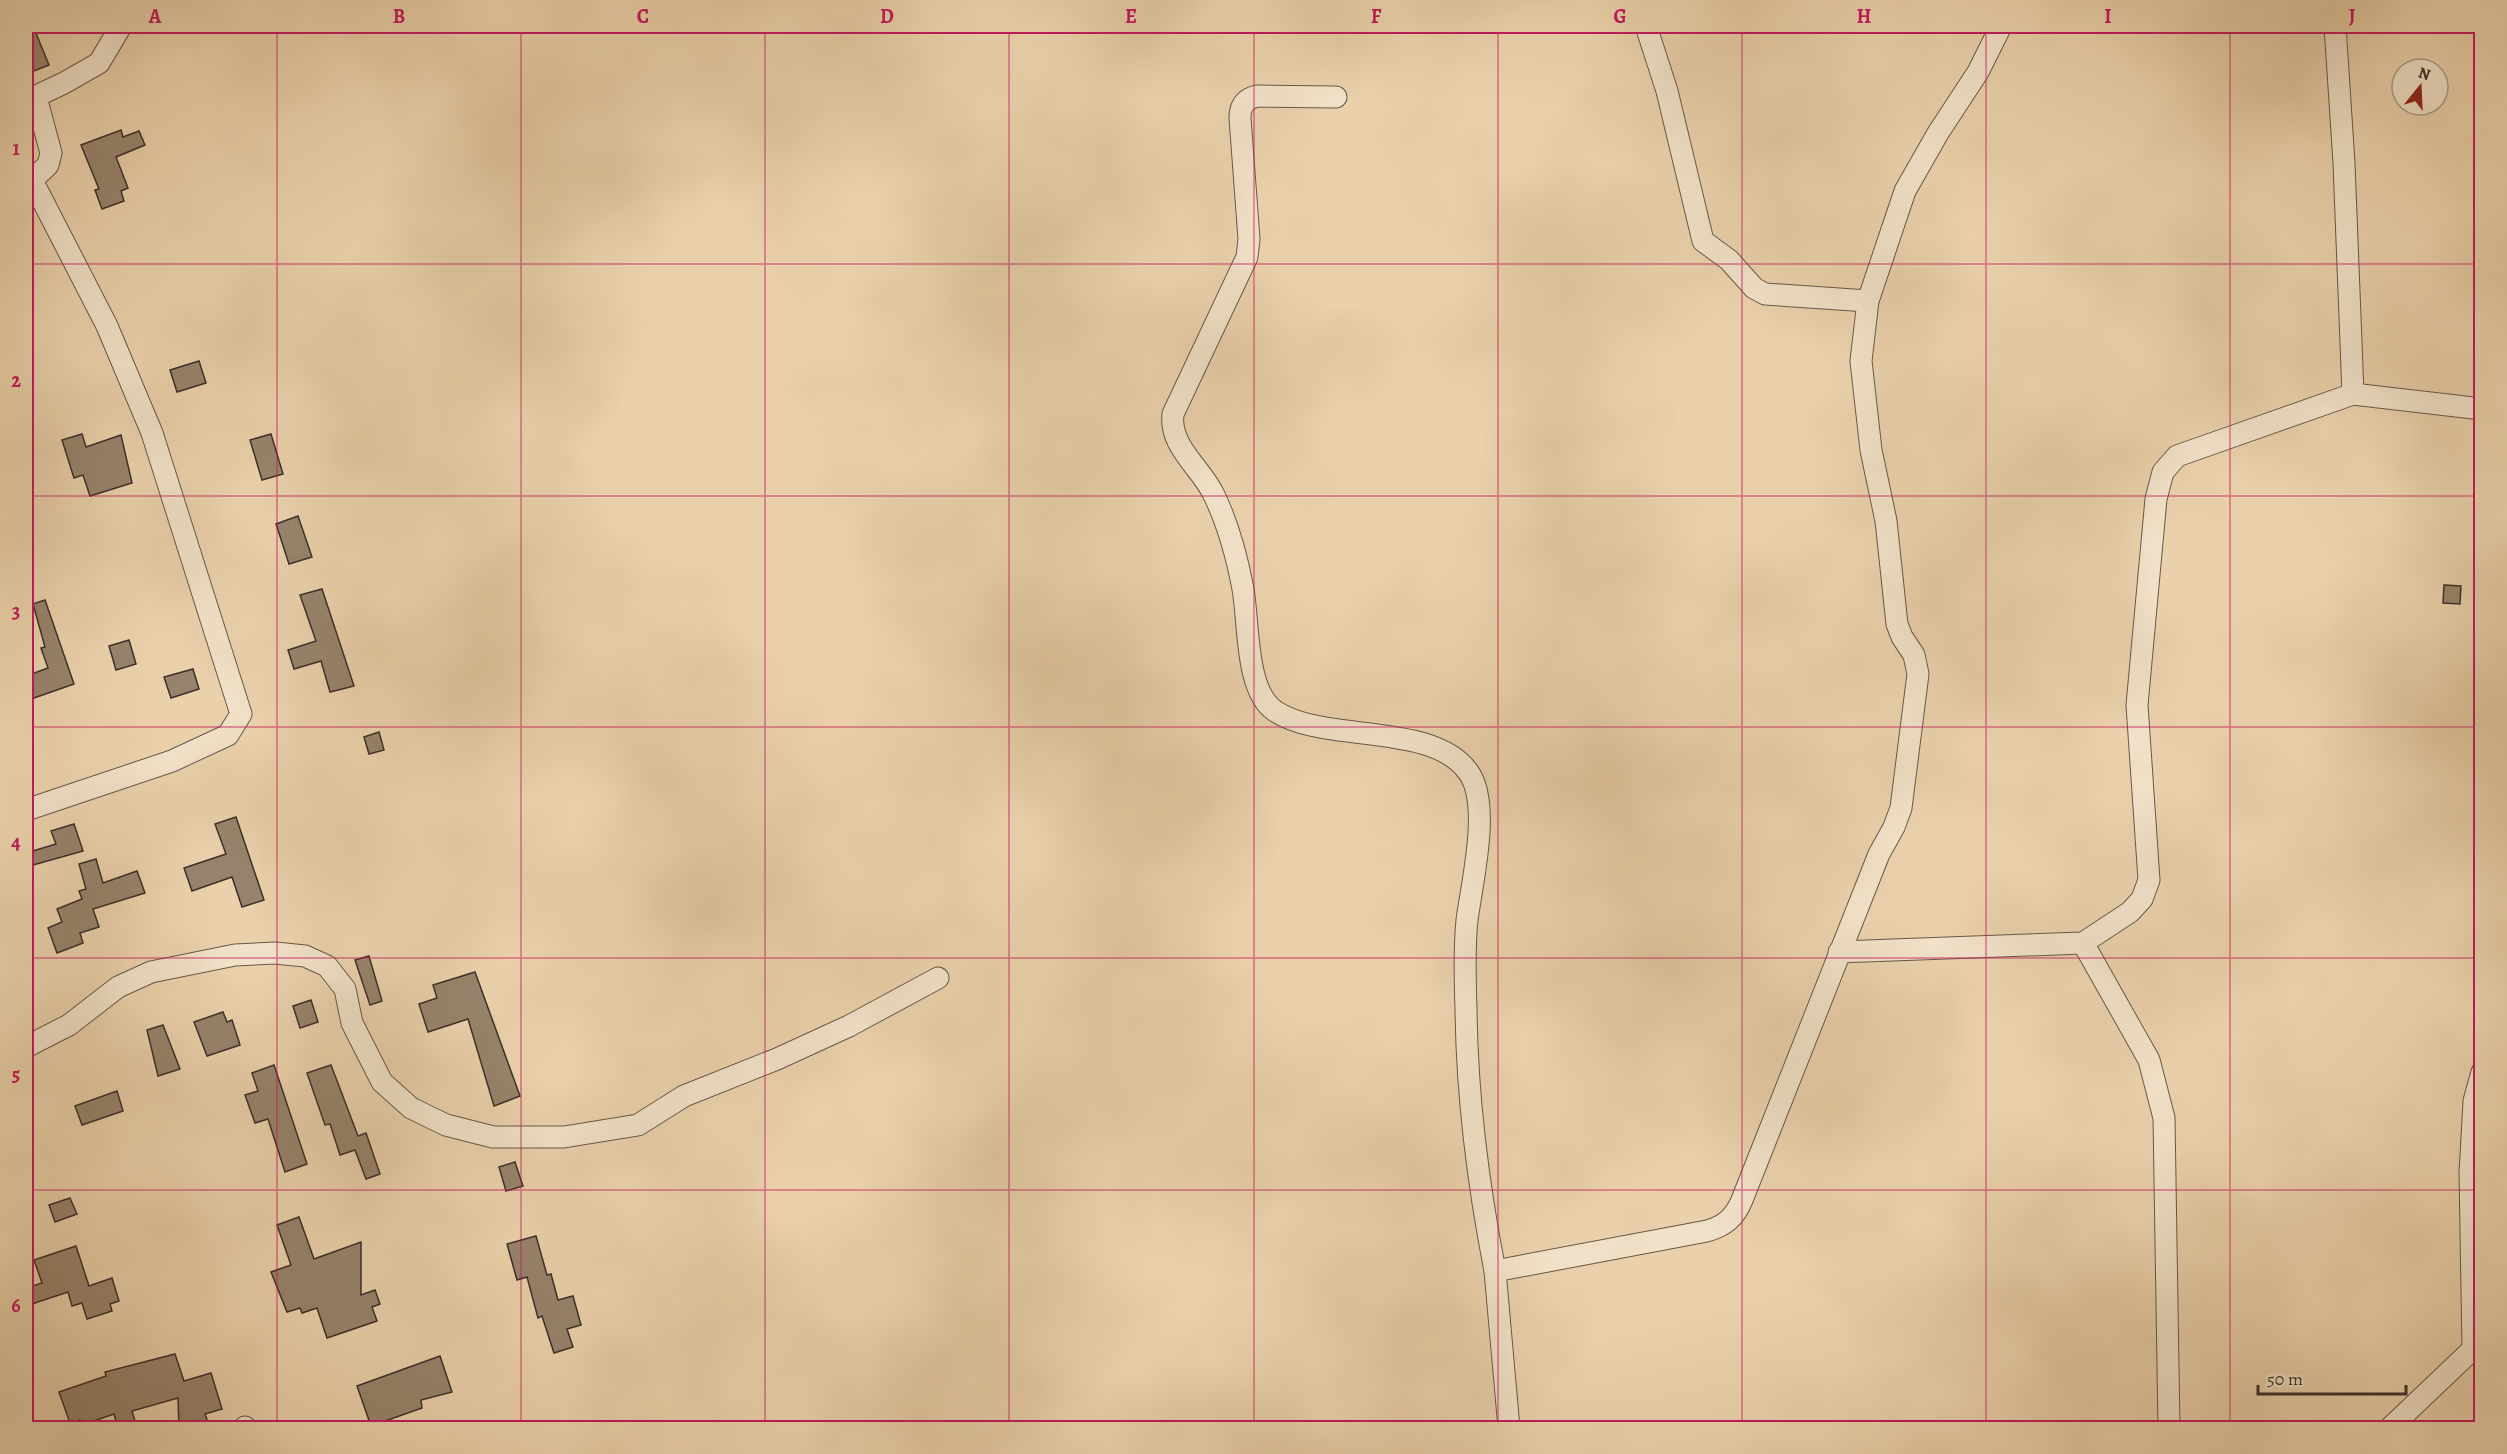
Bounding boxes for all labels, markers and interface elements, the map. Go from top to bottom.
text: A [148,3,162,30]
text: B [393,3,405,30]
text: C [637,3,649,30]
text: D [880,3,894,30]
text: E [1125,3,1137,30]
text: F [1371,3,1382,30]
text: G [1613,3,1627,30]
text: H [1857,3,1872,30]
text: I [2104,3,2112,30]
text: J [2349,3,2356,30]
north arrow [2390,57,2450,117]
text: N [2415,61,2434,86]
text: 1 [12,135,20,162]
text: 2 [11,367,21,394]
text: 3 [12,598,20,625]
text: 4 [11,829,21,856]
text: 5 [12,1061,20,1088]
text: 6 [11,1292,21,1319]
scale bar [2258,1358,2406,1396]
text: 50 m [2267,1367,2303,1391]

